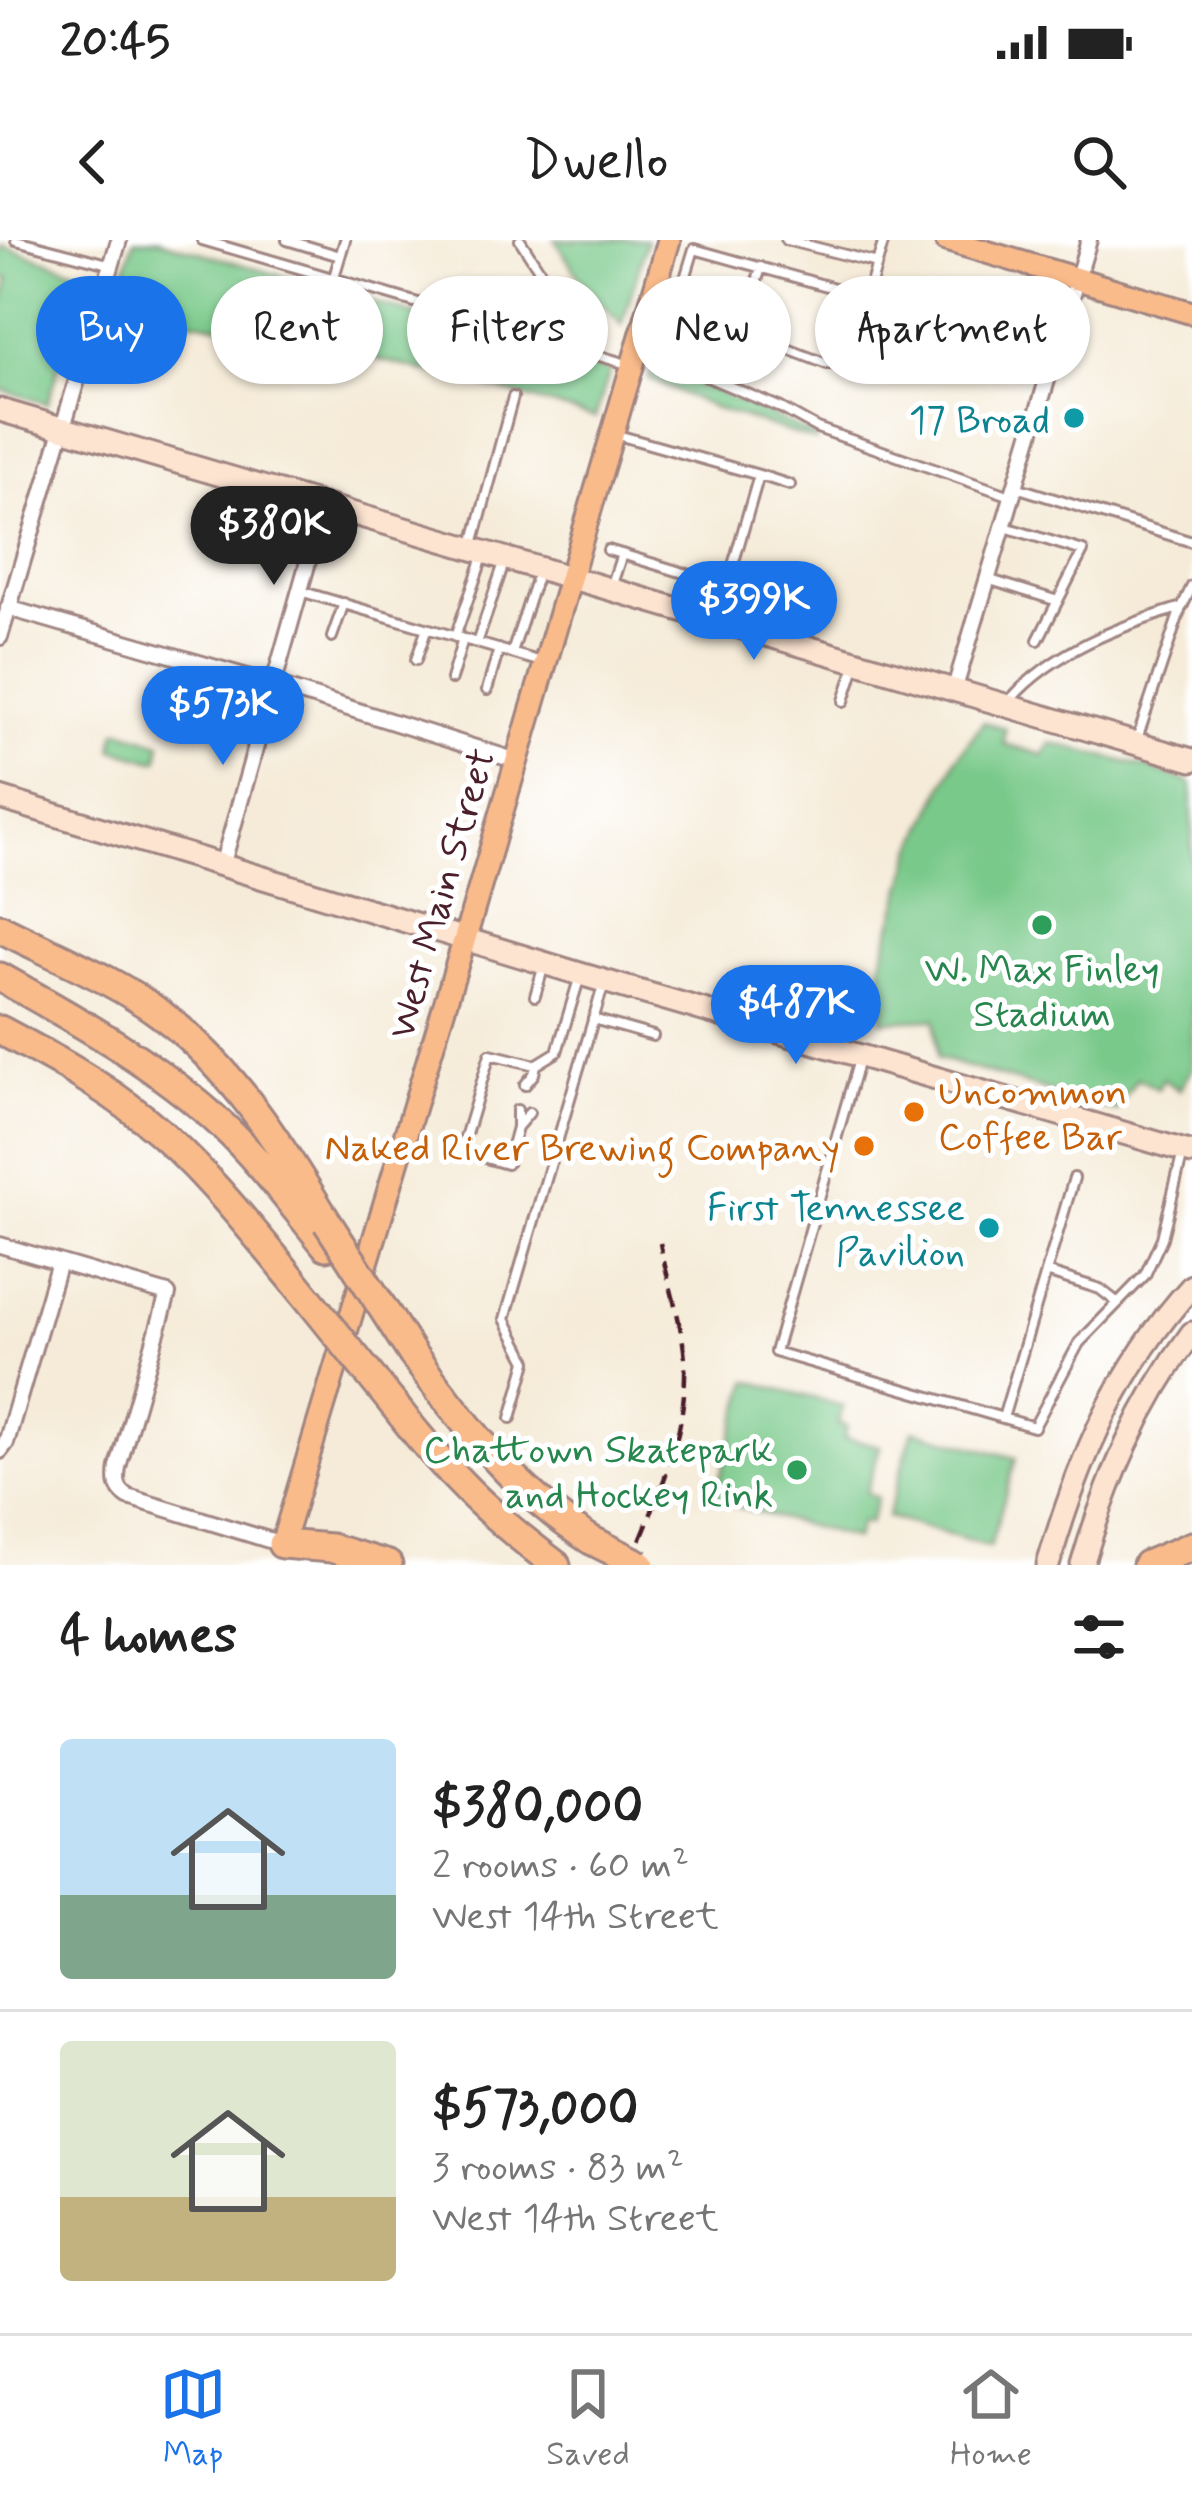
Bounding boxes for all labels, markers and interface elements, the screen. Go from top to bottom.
text: 20:45 [60,13,170,72]
text: Dwello [523,127,669,198]
icon: back [60,129,126,195]
icon: search [1066,129,1132,195]
chip: Buy [36,276,187,384]
chip: Rent [211,276,383,384]
chip: Filters [407,276,608,384]
chip: New [632,276,791,384]
chip: Apartment [815,276,1090,384]
place label: 17 Broad [909,396,1050,447]
marker: 17 Broad [1061,405,1087,431]
pin: $380K [190,486,358,588]
text: $380K [218,499,330,550]
pin: $399K [670,561,838,663]
text: $399K [698,574,810,625]
pin: $573K [139,666,307,768]
text: $573K [168,679,278,730]
street label: West Main Street [378,743,509,1045]
marker: W. Max Finley Stadium [1029,912,1055,938]
place label: W. Max Finley Stadium [925,945,1159,1041]
pin: $487K [712,965,880,1067]
text: $487K [738,978,854,1029]
place label: Uncommon Coffee Bar [938,1068,1127,1164]
marker: Uncommon Coffee Bar [901,1099,927,1125]
place label: Naked River Brewing Company [324,1124,840,1178]
marker: Naked River Brewing Company [851,1133,877,1159]
place label: First Tennessee Pavilion [707,1184,965,1280]
marker: First Tennessee Pavilion [976,1215,1002,1241]
place label: Chattown Skatepark and Hockey Rink [423,1426,773,1522]
marker: Chattown Skatepark and Hockey Rink [784,1457,810,1483]
text: 4 homes [60,1604,237,1670]
icon: filters [1066,1604,1132,1670]
text: $380,000 [432,1775,643,1841]
icon: home [156,1787,300,1931]
text: 2 rooms · 60 m² [432,1841,689,1892]
text: West 14th Street [432,1892,719,1943]
text: $573,000 [432,2077,638,2143]
icon: home [156,2089,300,2233]
text: 3 rooms · 83 m² [432,2143,684,2194]
text: West 14th Street [432,2194,719,2245]
tab: Map [160,2361,226,2477]
tab: Saved [546,2361,630,2477]
tab: Home [950,2361,1032,2477]

